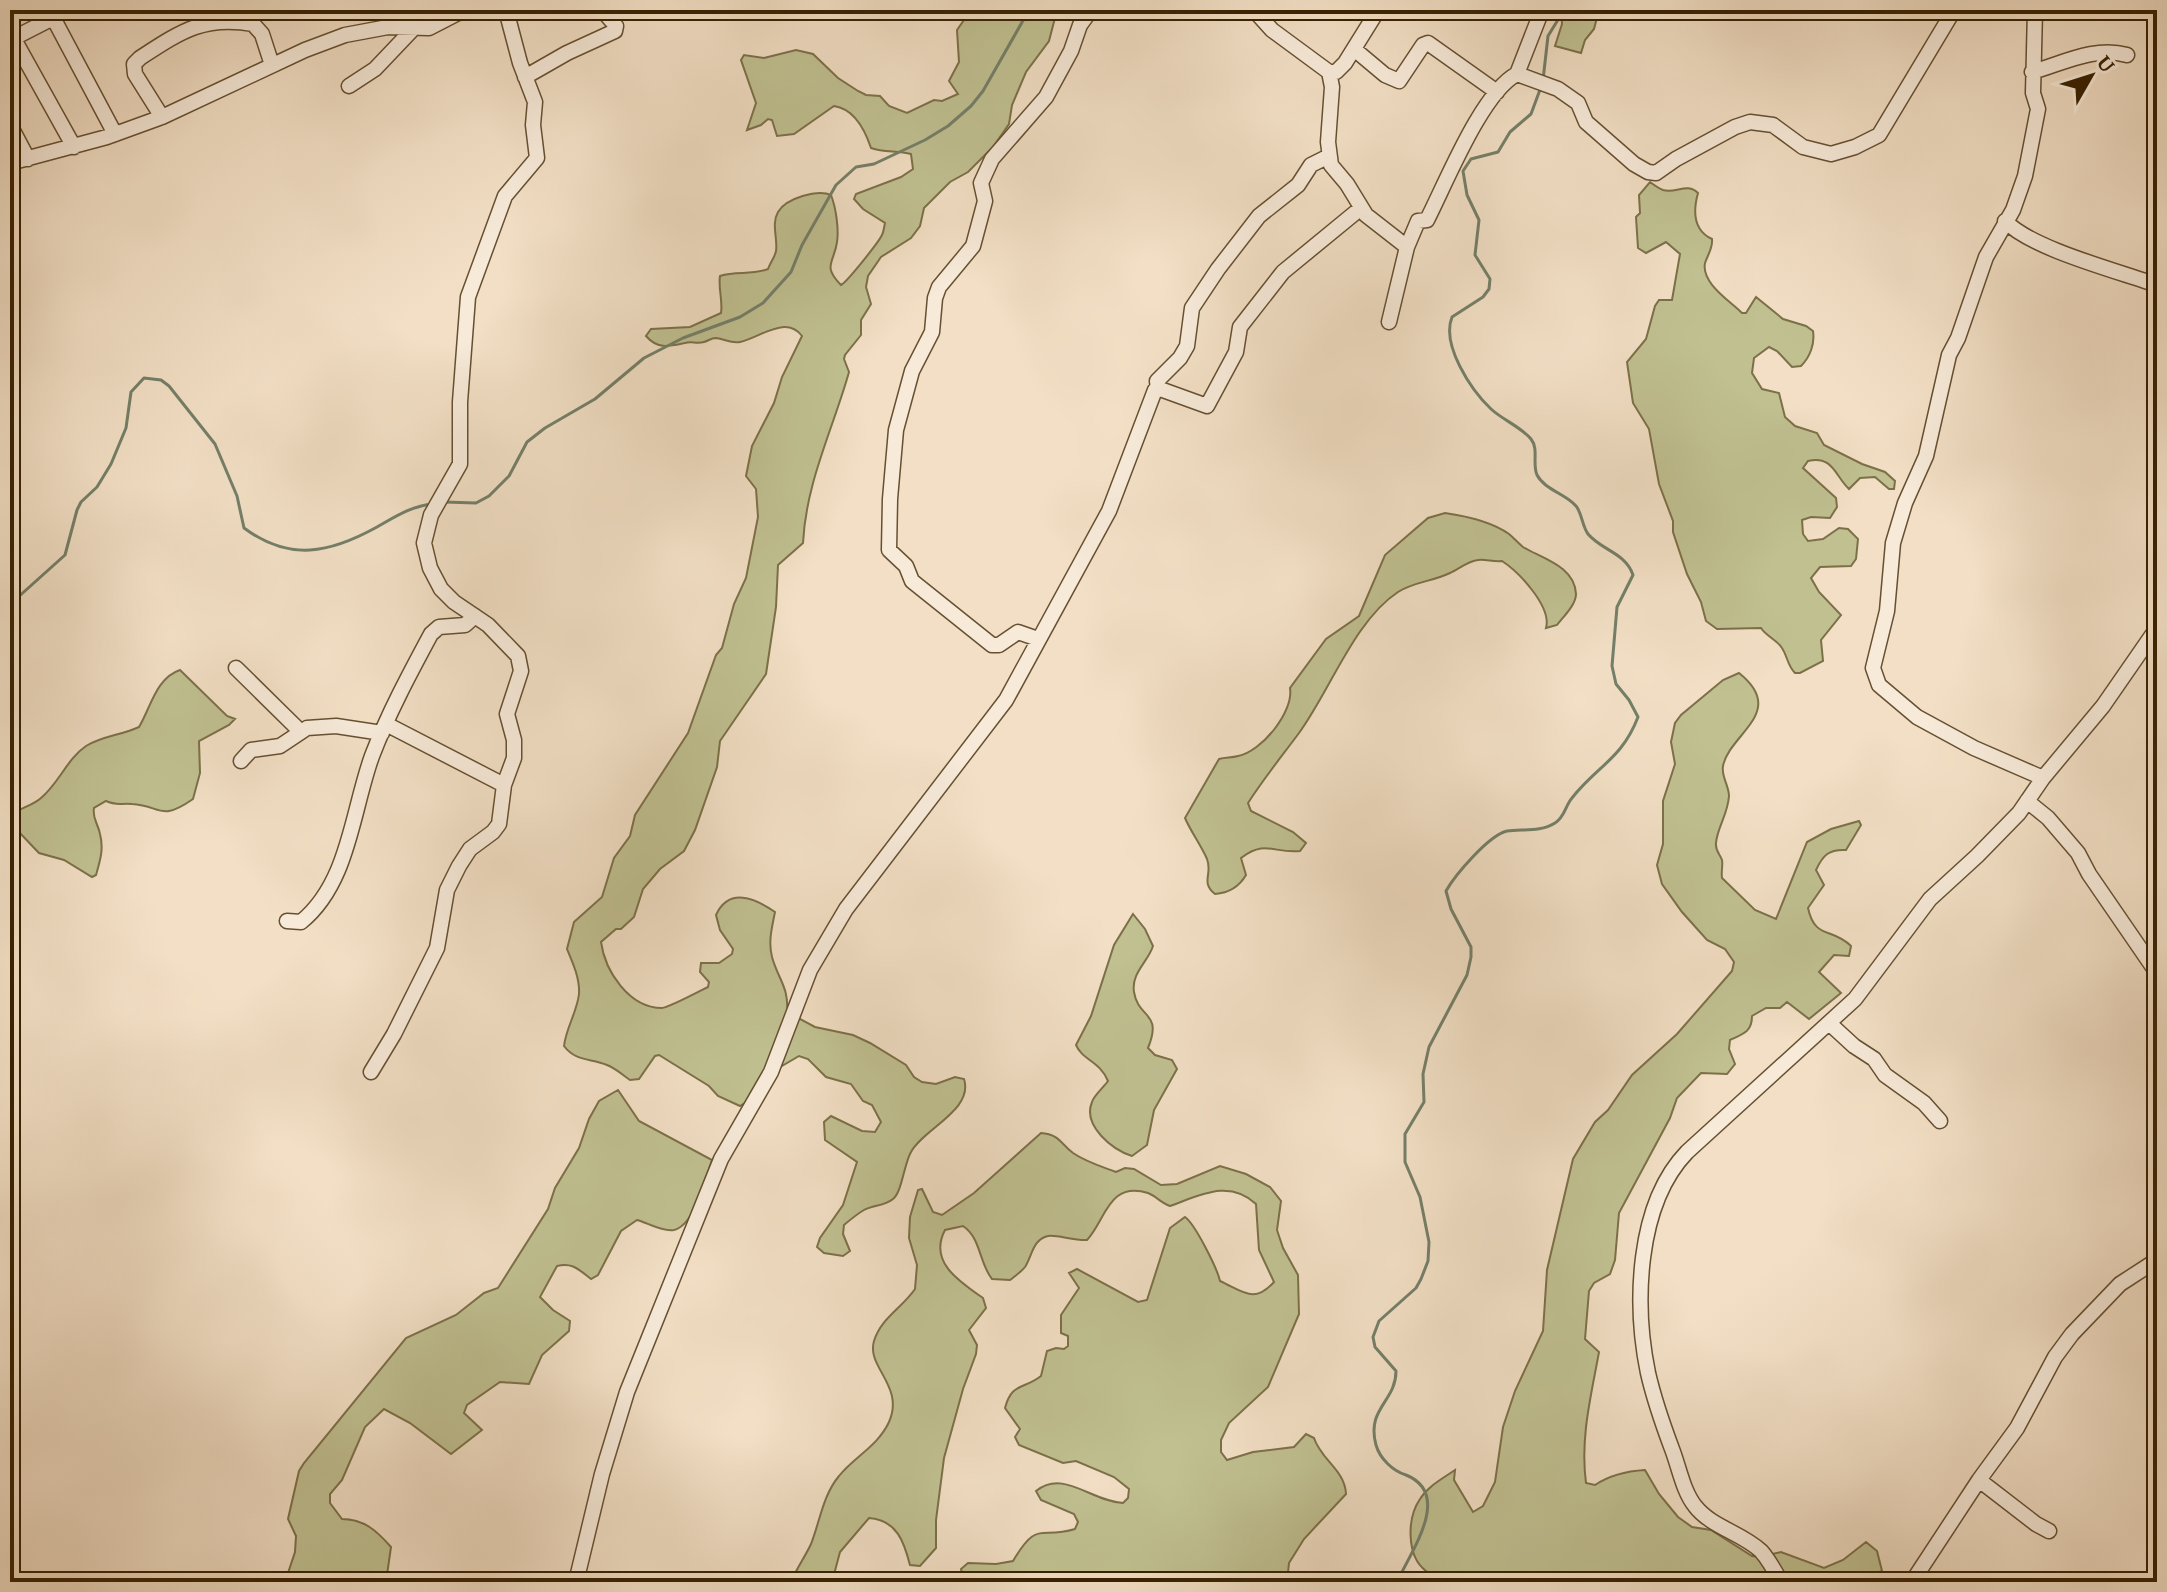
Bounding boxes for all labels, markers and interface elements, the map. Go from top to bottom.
north arrow [2051,36,2131,116]
text: U [2089,48,2124,79]

